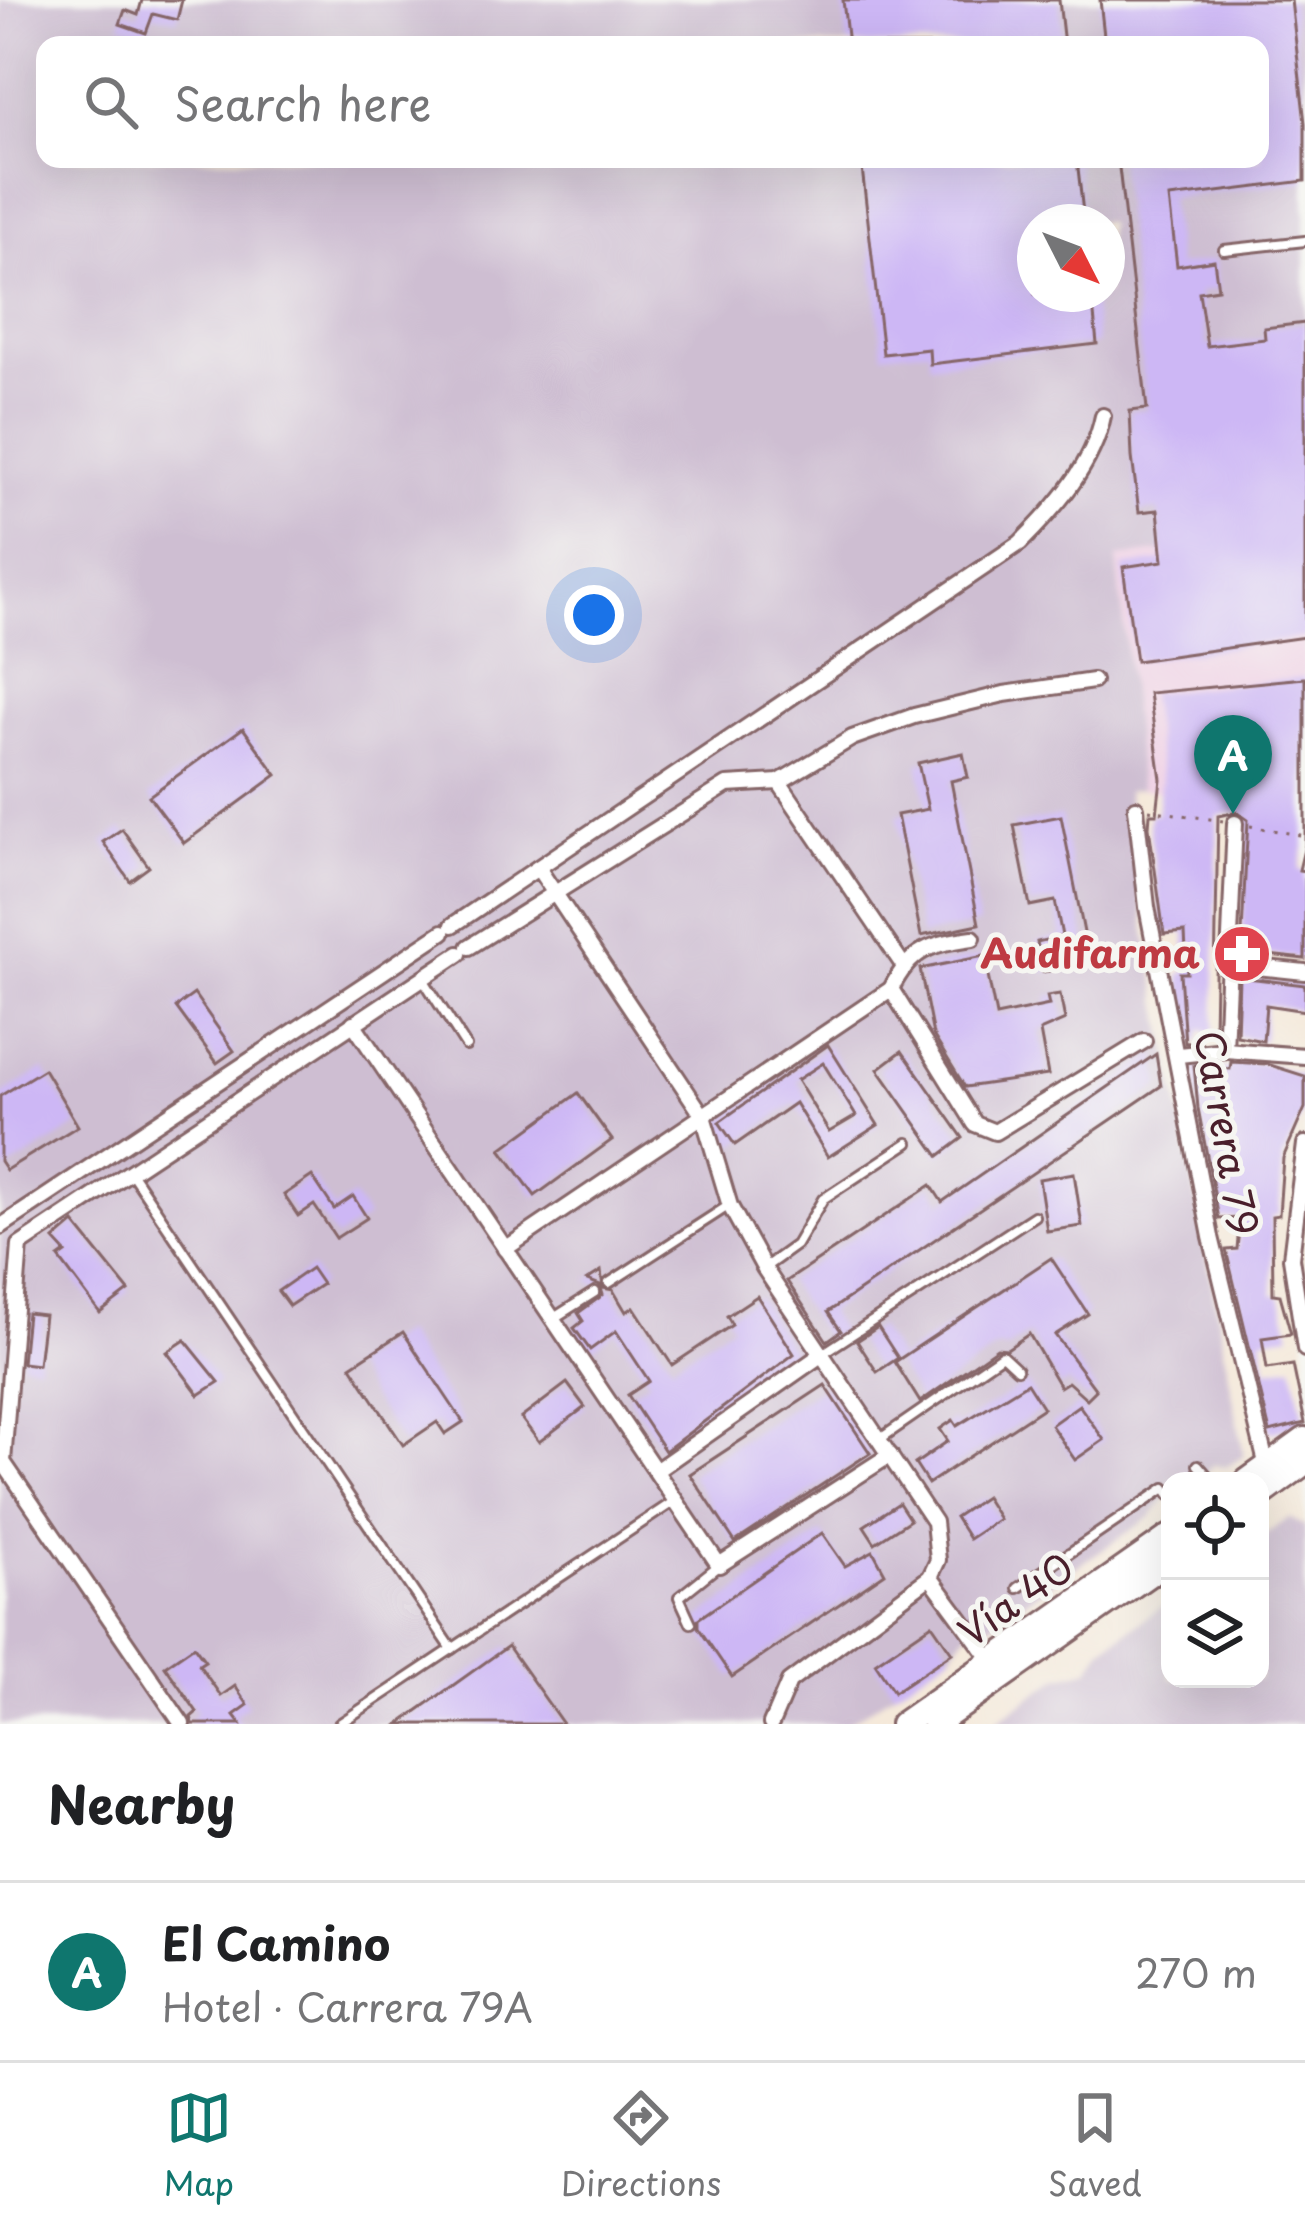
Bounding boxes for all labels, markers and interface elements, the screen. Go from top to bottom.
search box [36,36,1269,168]
text: Search here [174,68,431,136]
icon: search [78,69,144,135]
north arrow [1017,204,1125,312]
your location [564,585,624,645]
pin: A [1194,715,1272,814]
place label: Audifarma [981,922,1200,981]
pharmacy icon: Audifarma [1211,923,1273,985]
street label: Carrera 79 [1181,1026,1275,1240]
map controls [1161,1472,1269,1688]
button: locate [1161,1472,1269,1580]
street label: Vía 40 [945,1537,1084,1659]
button: layers [1161,1580,1269,1688]
text: Nearby [48,1764,235,1841]
text: El Camino [162,1908,390,1976]
text: A [72,1942,102,2001]
text: 270 m [1135,1942,1257,2001]
text: Hotel · Carrera 79A [162,1976,533,2035]
tab: Map [163,2085,234,2207]
tab: Directions [561,2085,721,2207]
tab: Saved [1048,2085,1142,2207]

